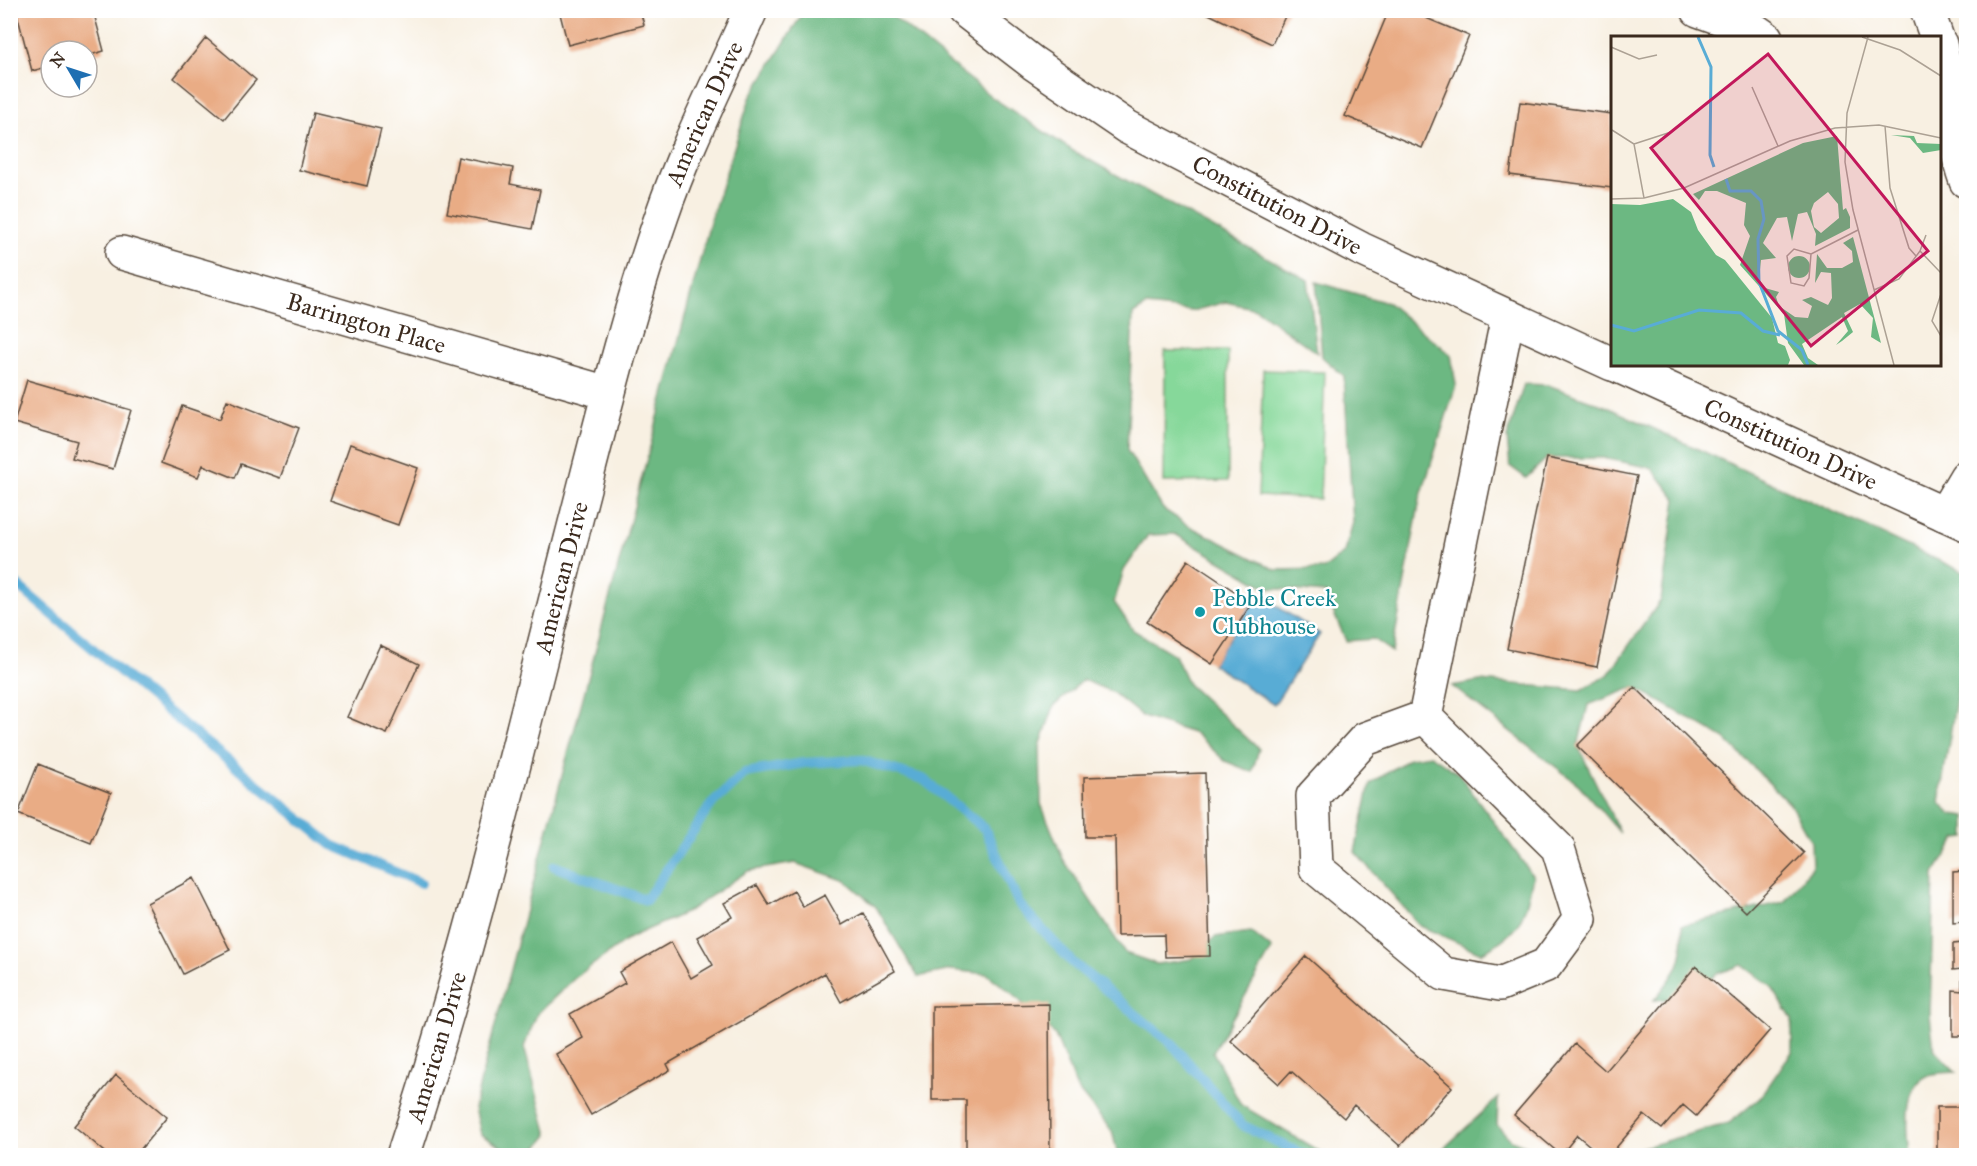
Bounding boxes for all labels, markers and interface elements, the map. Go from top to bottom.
street label: American Drive [659,36,750,192]
inset map [1611,36,1941,366]
north arrow [39,39,99,99]
text: N [46,48,70,71]
street label: Constitution Drive [1187,149,1367,262]
street label: Barrington Place [283,286,449,360]
street label: Constitution Drive [1699,392,1882,497]
street label: American Drive [527,498,595,658]
place label: Pebble Creek Clubhouse [1212,583,1337,641]
marker: Pebble Creek Clubhouse [1193,605,1207,619]
street label: American Drive [400,968,473,1127]

